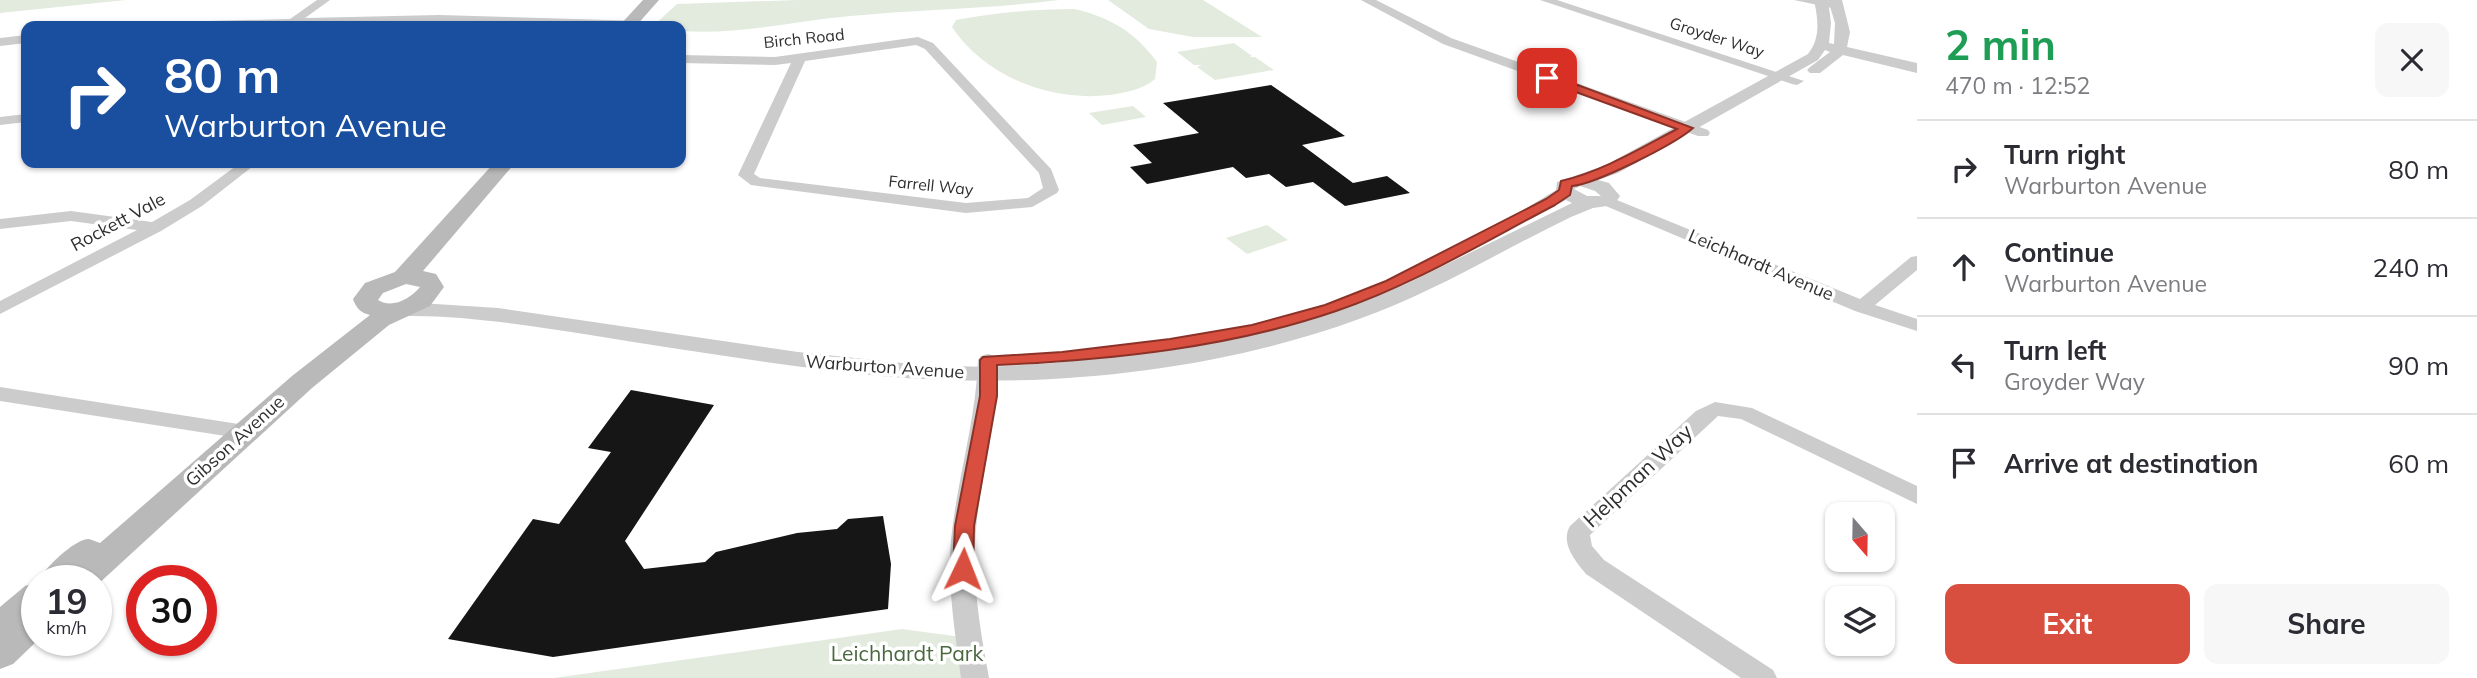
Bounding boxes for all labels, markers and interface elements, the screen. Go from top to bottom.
street label: Groyder Way [1667,12,1767,62]
text: 2 min [1945,18,2056,71]
button: close [2375,23,2449,97]
street label: Birch Road [763,24,845,52]
text: 80 m [164,44,280,105]
pin [1517,48,1577,108]
icon: right [49,49,140,140]
icon: arrive [1528,59,1566,97]
text: 470 m · 12:52 [1945,71,2090,100]
text: Warburton Avenue [164,105,447,145]
text: Turn right [2004,138,2125,171]
icon: right [1945,150,1983,188]
text: 80 m [2388,153,2449,186]
street label: Farrell Way [888,171,975,199]
text: Warburton Avenue [2004,171,2207,200]
street label: Rockett Vale [67,187,169,256]
street label: Leichhardt Avenue [1685,224,1837,306]
text: Continue [2004,236,2114,269]
icon: ahead [1945,248,1983,286]
text: 240 m [2373,251,2449,284]
text: Warburton Avenue [2004,269,2207,298]
text: Turn left [2004,334,2106,367]
icon: left [1945,346,1983,384]
street label: Warburton Avenue [805,349,965,384]
text: 90 m [2388,349,2449,382]
text: Groyder Way [2004,367,2145,396]
street label: Gibson Avenue [180,390,289,491]
street label: Helpman Way [1577,418,1697,532]
icon: arrive [1945,444,1983,482]
text: Arrive at destination [2004,447,2259,480]
text: 60 m [2388,447,2449,480]
north arrow [1825,502,1895,572]
map controls [1825,502,1895,656]
position arrow [926,532,1000,606]
speed limit sign: 30 [126,565,217,656]
text: 19 [45,579,88,623]
button: Exit [1945,584,2190,664]
button: Share [2204,584,2449,664]
button: layers [1825,586,1895,656]
text: km/h [46,616,87,639]
park label: Leichhardt Park [831,640,983,666]

